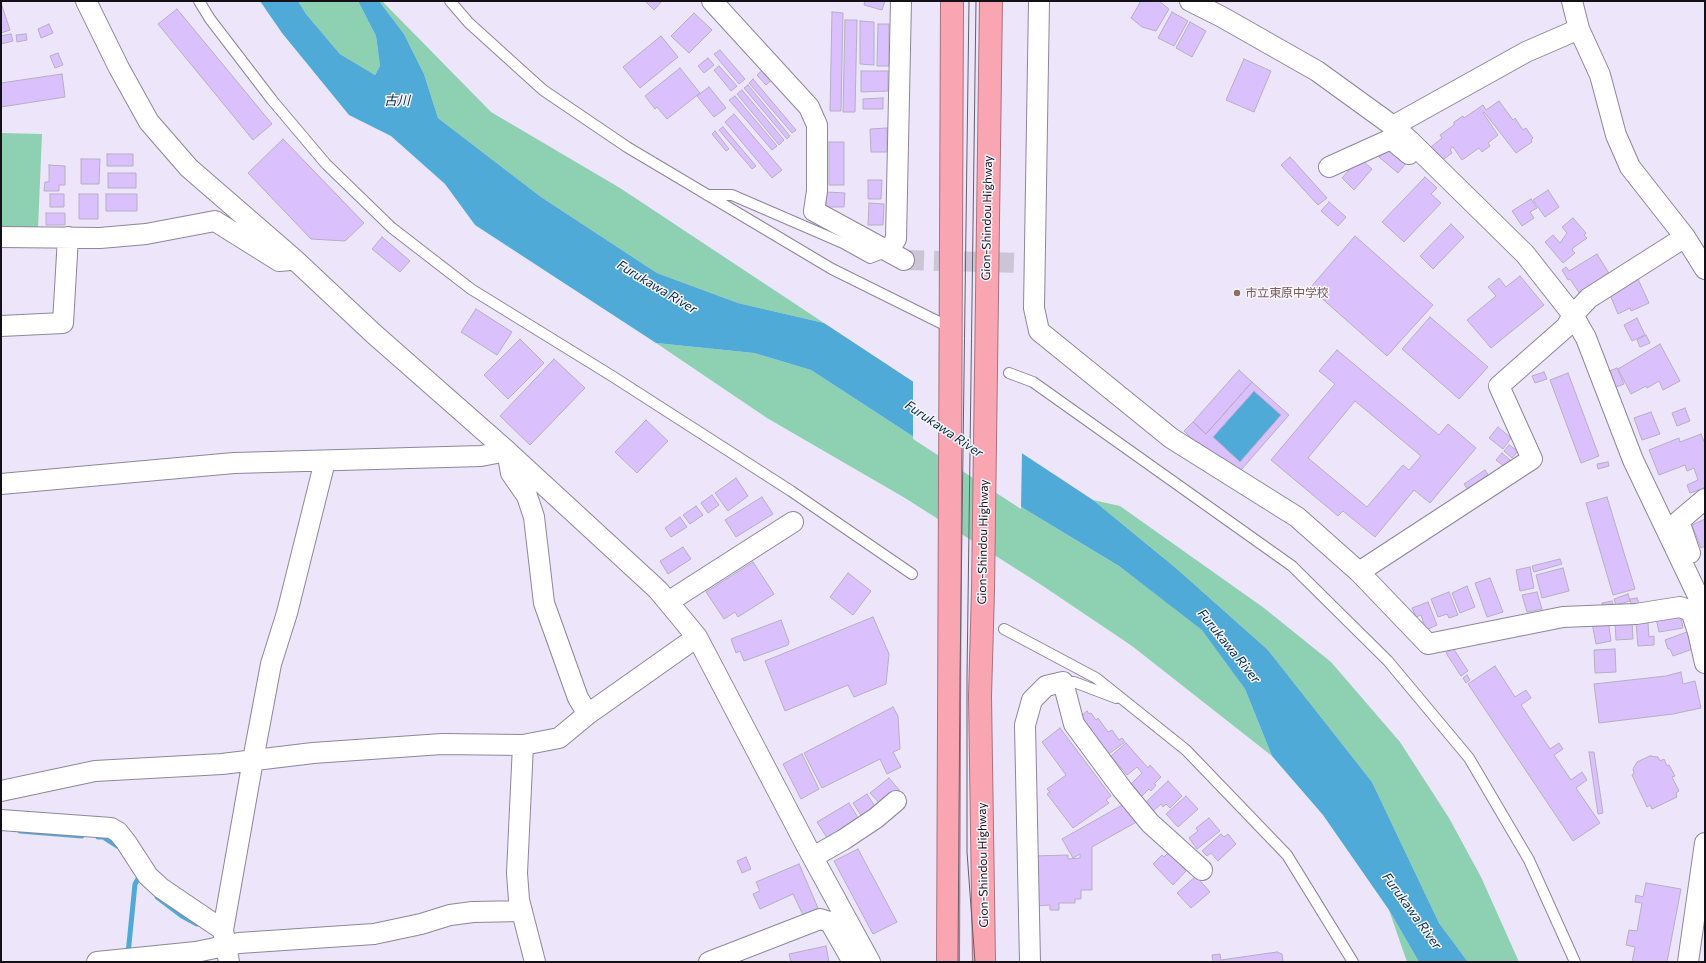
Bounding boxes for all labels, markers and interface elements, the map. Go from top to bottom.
water label: 古川 [384,93,410,109]
street label: Gion-Shindou Highway [979,155,995,281]
water label: Furukawa River [614,257,700,317]
place label: 市立東原中学校 [1245,286,1329,300]
marker: 市立東原中学校 [1232,288,1242,298]
water label: Furukawa River [902,397,986,461]
street label: Gion-Shindou Highway [975,479,991,605]
water label: Furukawa River [1194,606,1264,686]
street label: Gion-Shindou Highway [975,802,991,928]
water label: Furukawa River [1379,870,1445,952]

